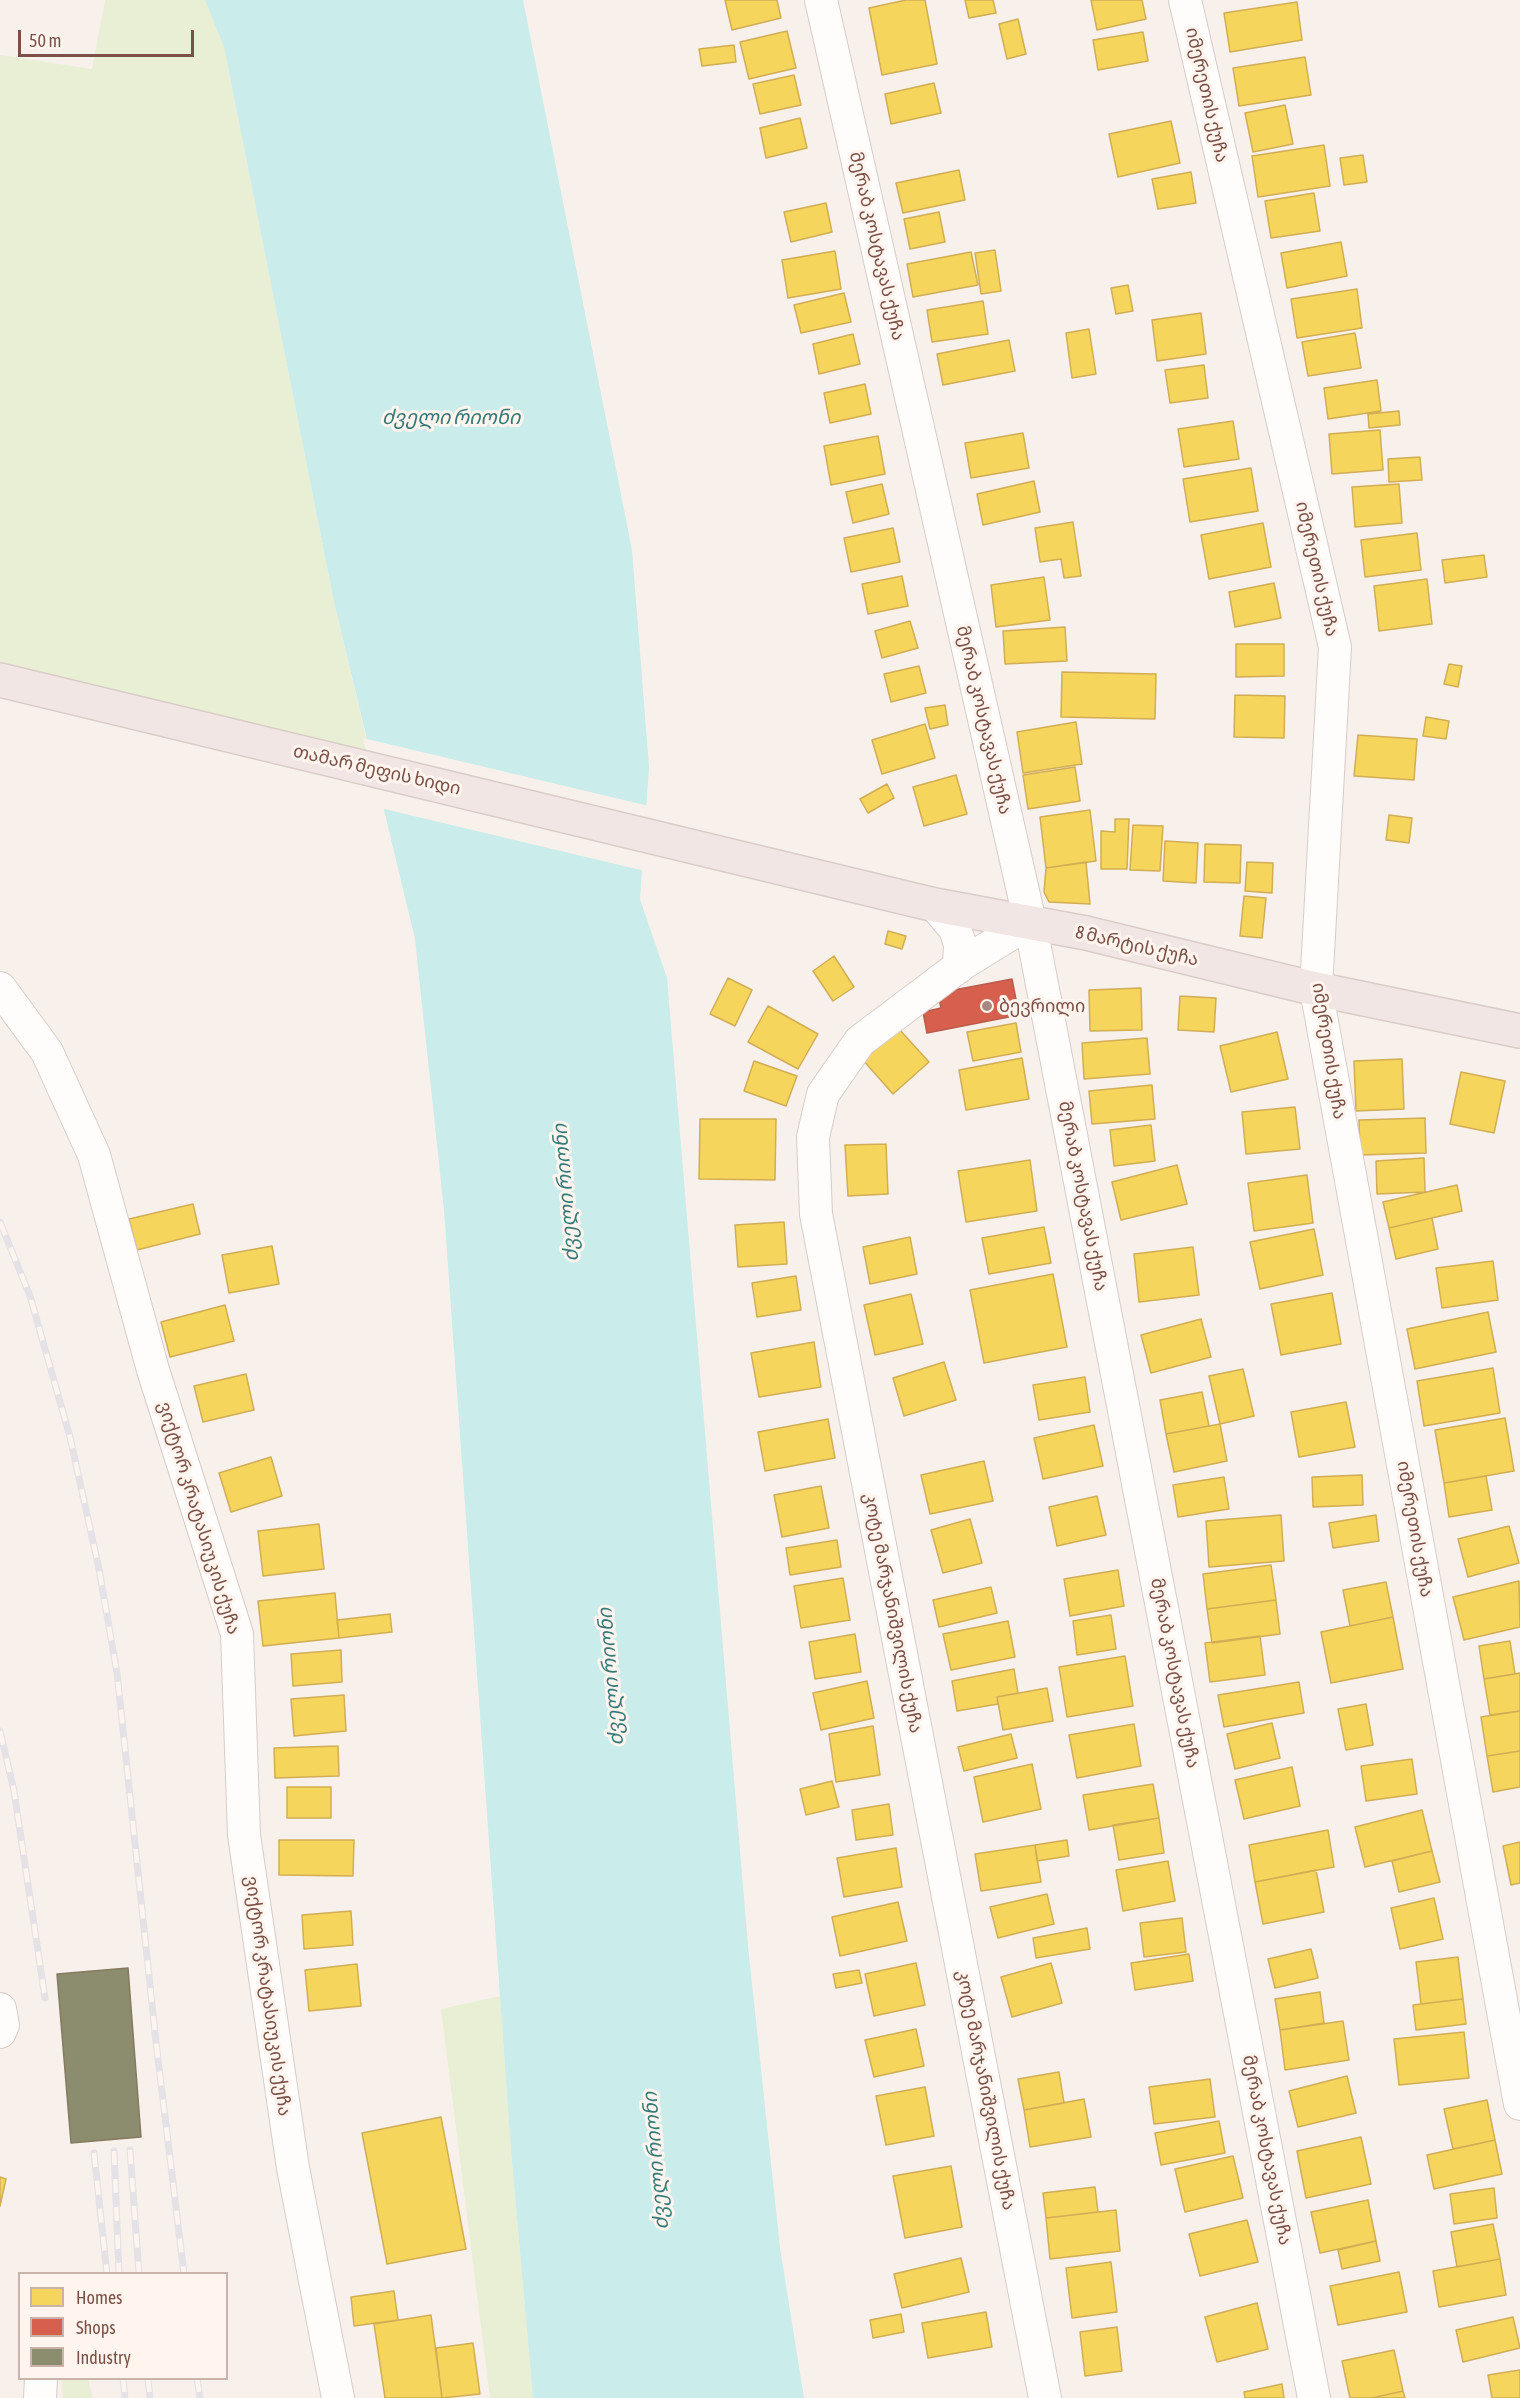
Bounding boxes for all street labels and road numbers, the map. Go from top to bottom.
street label: იმერეთის ქუჩა [1181,25,1233,165]
street label: მერაბ კოსტავას ქუჩა [845,150,909,342]
street label: იმერეთის ქუჩა [1291,499,1343,639]
street label: მერაბ კოსტავას ქუჩა [952,624,1016,816]
street label: თამარ მეფის ხიდი [291,740,463,800]
street label: 8 მარტის ქუჩა [1073,921,1201,971]
street label: იმერეთის ქუჩა [1308,981,1350,1121]
street label: მერაბ კოსტავას ქუჩა [1054,1099,1112,1293]
street label: ვიქტორ კრატასიუკის ქუჩა [153,1399,245,1637]
street label: იმერეთის ქუჩა [1392,1459,1438,1599]
street label: კოტე მარჯანიშვილის ქუჩა [859,1491,927,1735]
street label: მერაბ კოსტავას ქუჩა [1146,1576,1204,1770]
street label: ვიქტორ კრატასიუკის ქუჩა [240,1875,296,2117]
street label: კოტე მარჯანიშვილის ქუჩა [952,1968,1020,2212]
street label: მერაბ კოსტავას ქუჩა [1238,2053,1296,2247]

